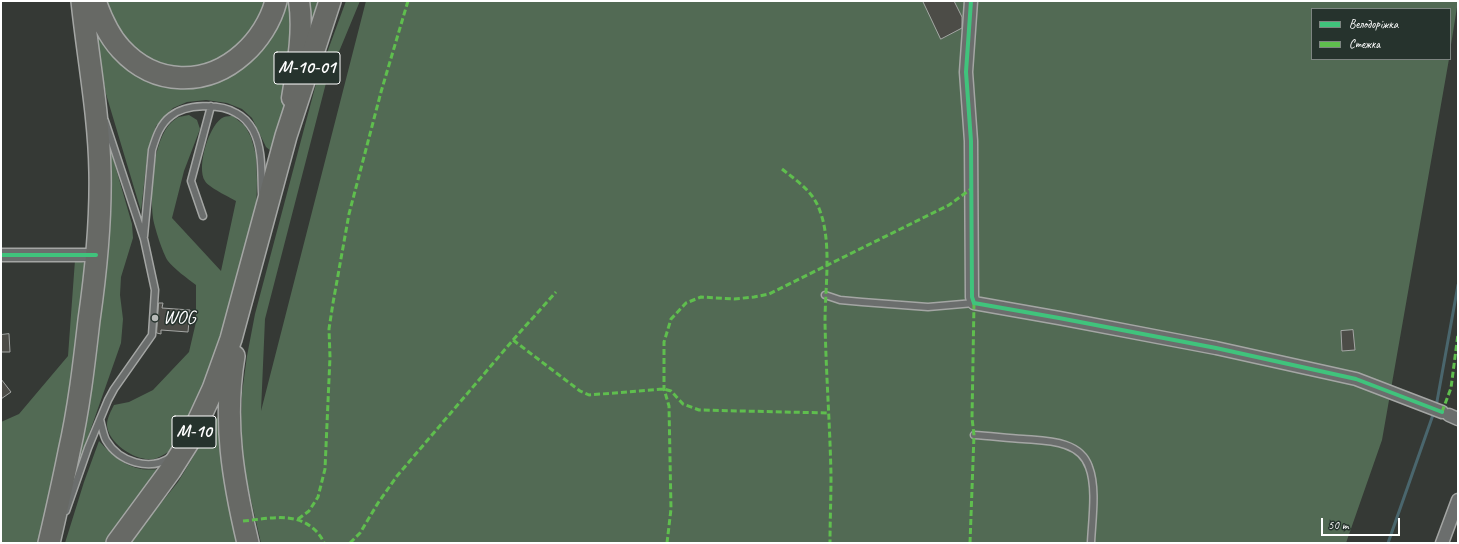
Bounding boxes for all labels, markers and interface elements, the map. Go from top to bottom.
legend [1311,8,1451,60]
text: Велодоріжка [1349,16,1398,32]
text: Стежка [1349,36,1380,52]
road number: М-10-01 [274,52,340,84]
place label: WOG [163,307,196,329]
marker: WOG [150,313,160,323]
road number: М-10 [172,416,216,448]
scale bar [1323,510,1402,536]
text: 50 m [1328,517,1348,533]

